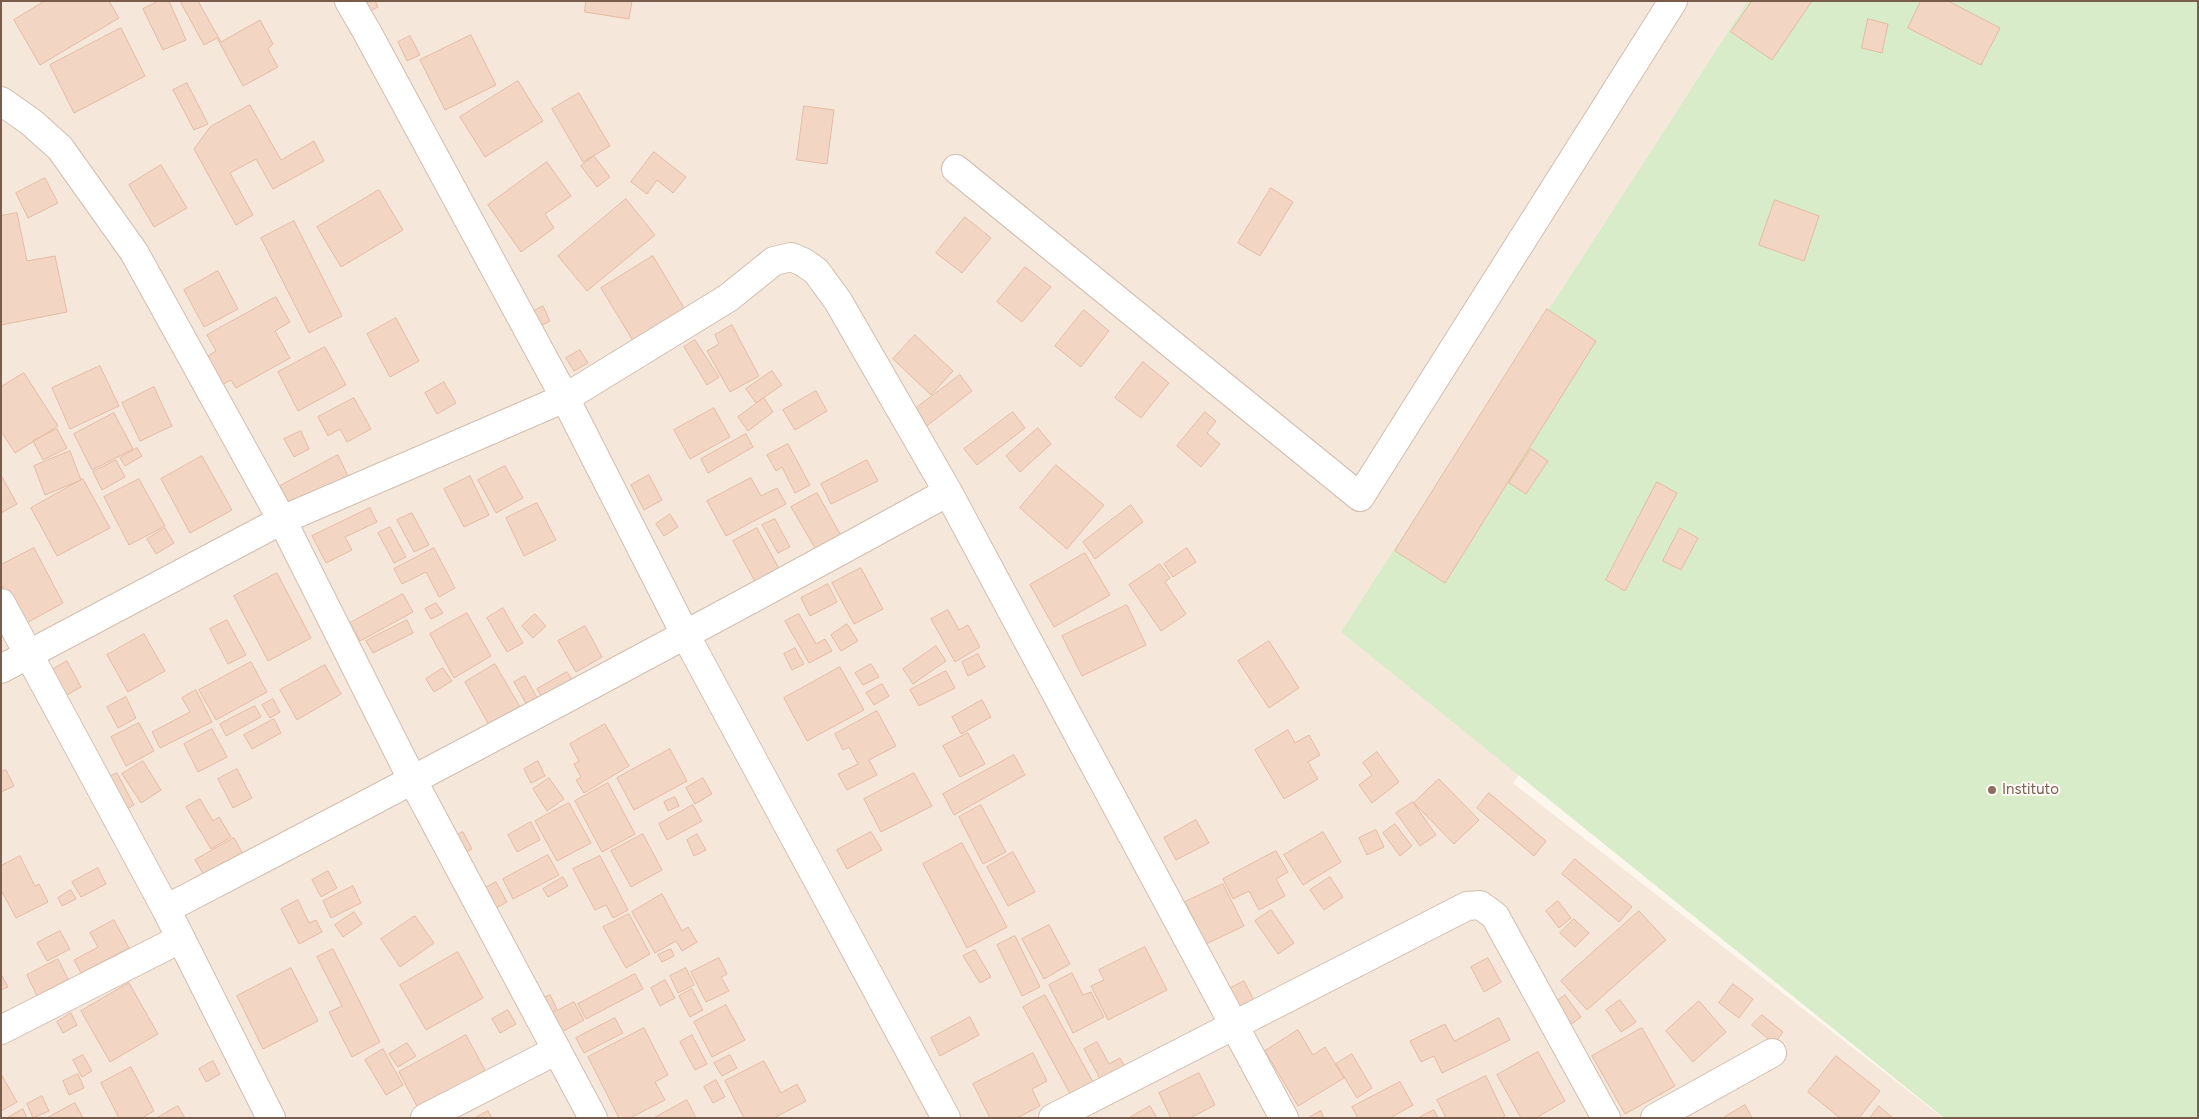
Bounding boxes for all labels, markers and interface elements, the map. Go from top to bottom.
place label: Instituto [2002,781,2059,799]
marker: Instituto [1986,784,1998,796]

